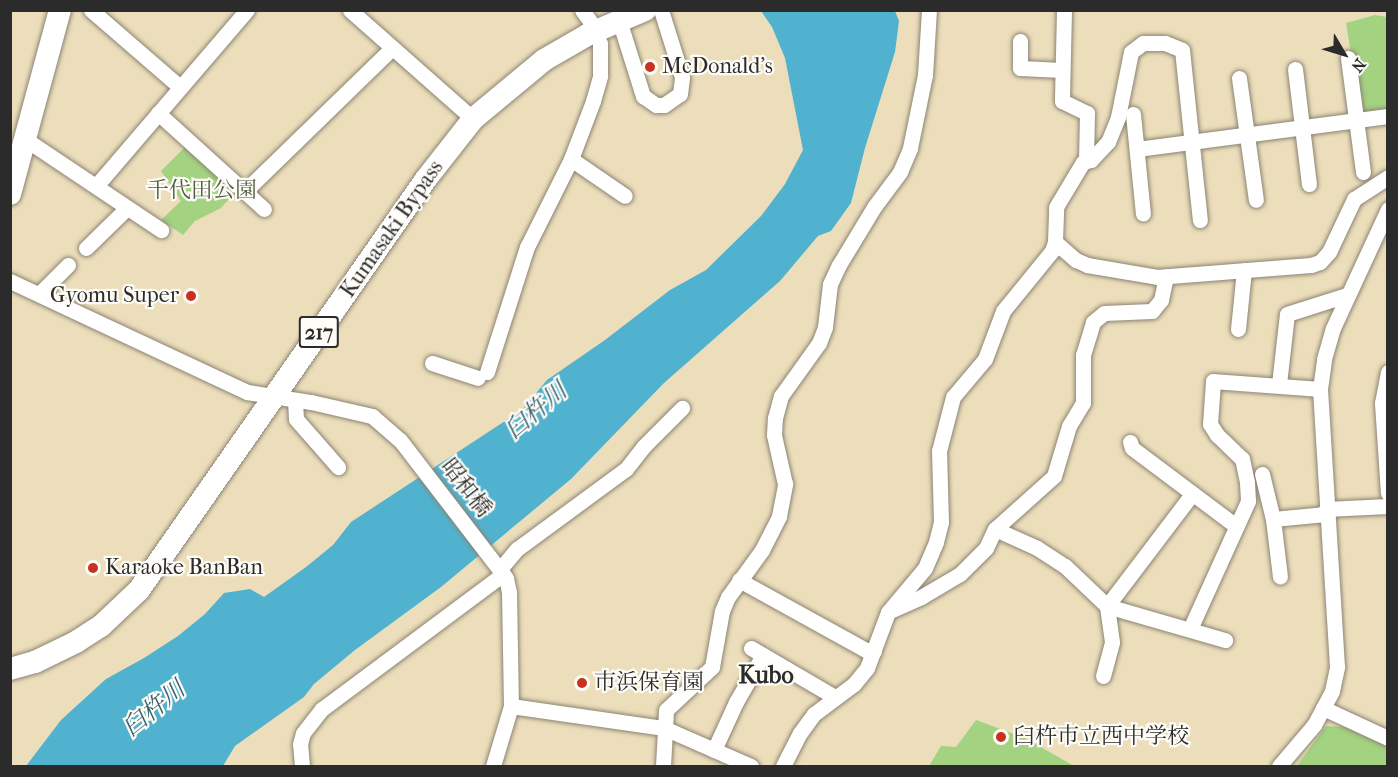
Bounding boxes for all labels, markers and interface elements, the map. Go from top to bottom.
north arrow [1314,24,1374,84]
place label: McDonald's [662,54,773,80]
text: N [1347,55,1370,76]
marker: McDonald's [643,60,657,74]
street label: Kumasaki Bypass [335,155,449,303]
park label: 千代田公園 [147,178,257,204]
place label: Gyomu Super [50,283,179,309]
marker: Gyomu Super [184,289,198,303]
road number: 217 [298,314,340,350]
water label: 臼杵川 [499,377,573,445]
street label: 昭和橋 [435,454,497,522]
place label: Karaoke BanBan [105,555,263,581]
marker: Karaoke BanBan [86,561,100,575]
district label: Kubo [738,662,794,690]
place label: 市浜保育園 [594,670,704,696]
water label: 臼杵川 [117,675,191,743]
marker: 市浜保育園 [575,676,589,690]
place label: 臼杵市立西中学校 [1013,724,1189,750]
marker: 臼杵市立西中学校 [994,730,1008,744]

